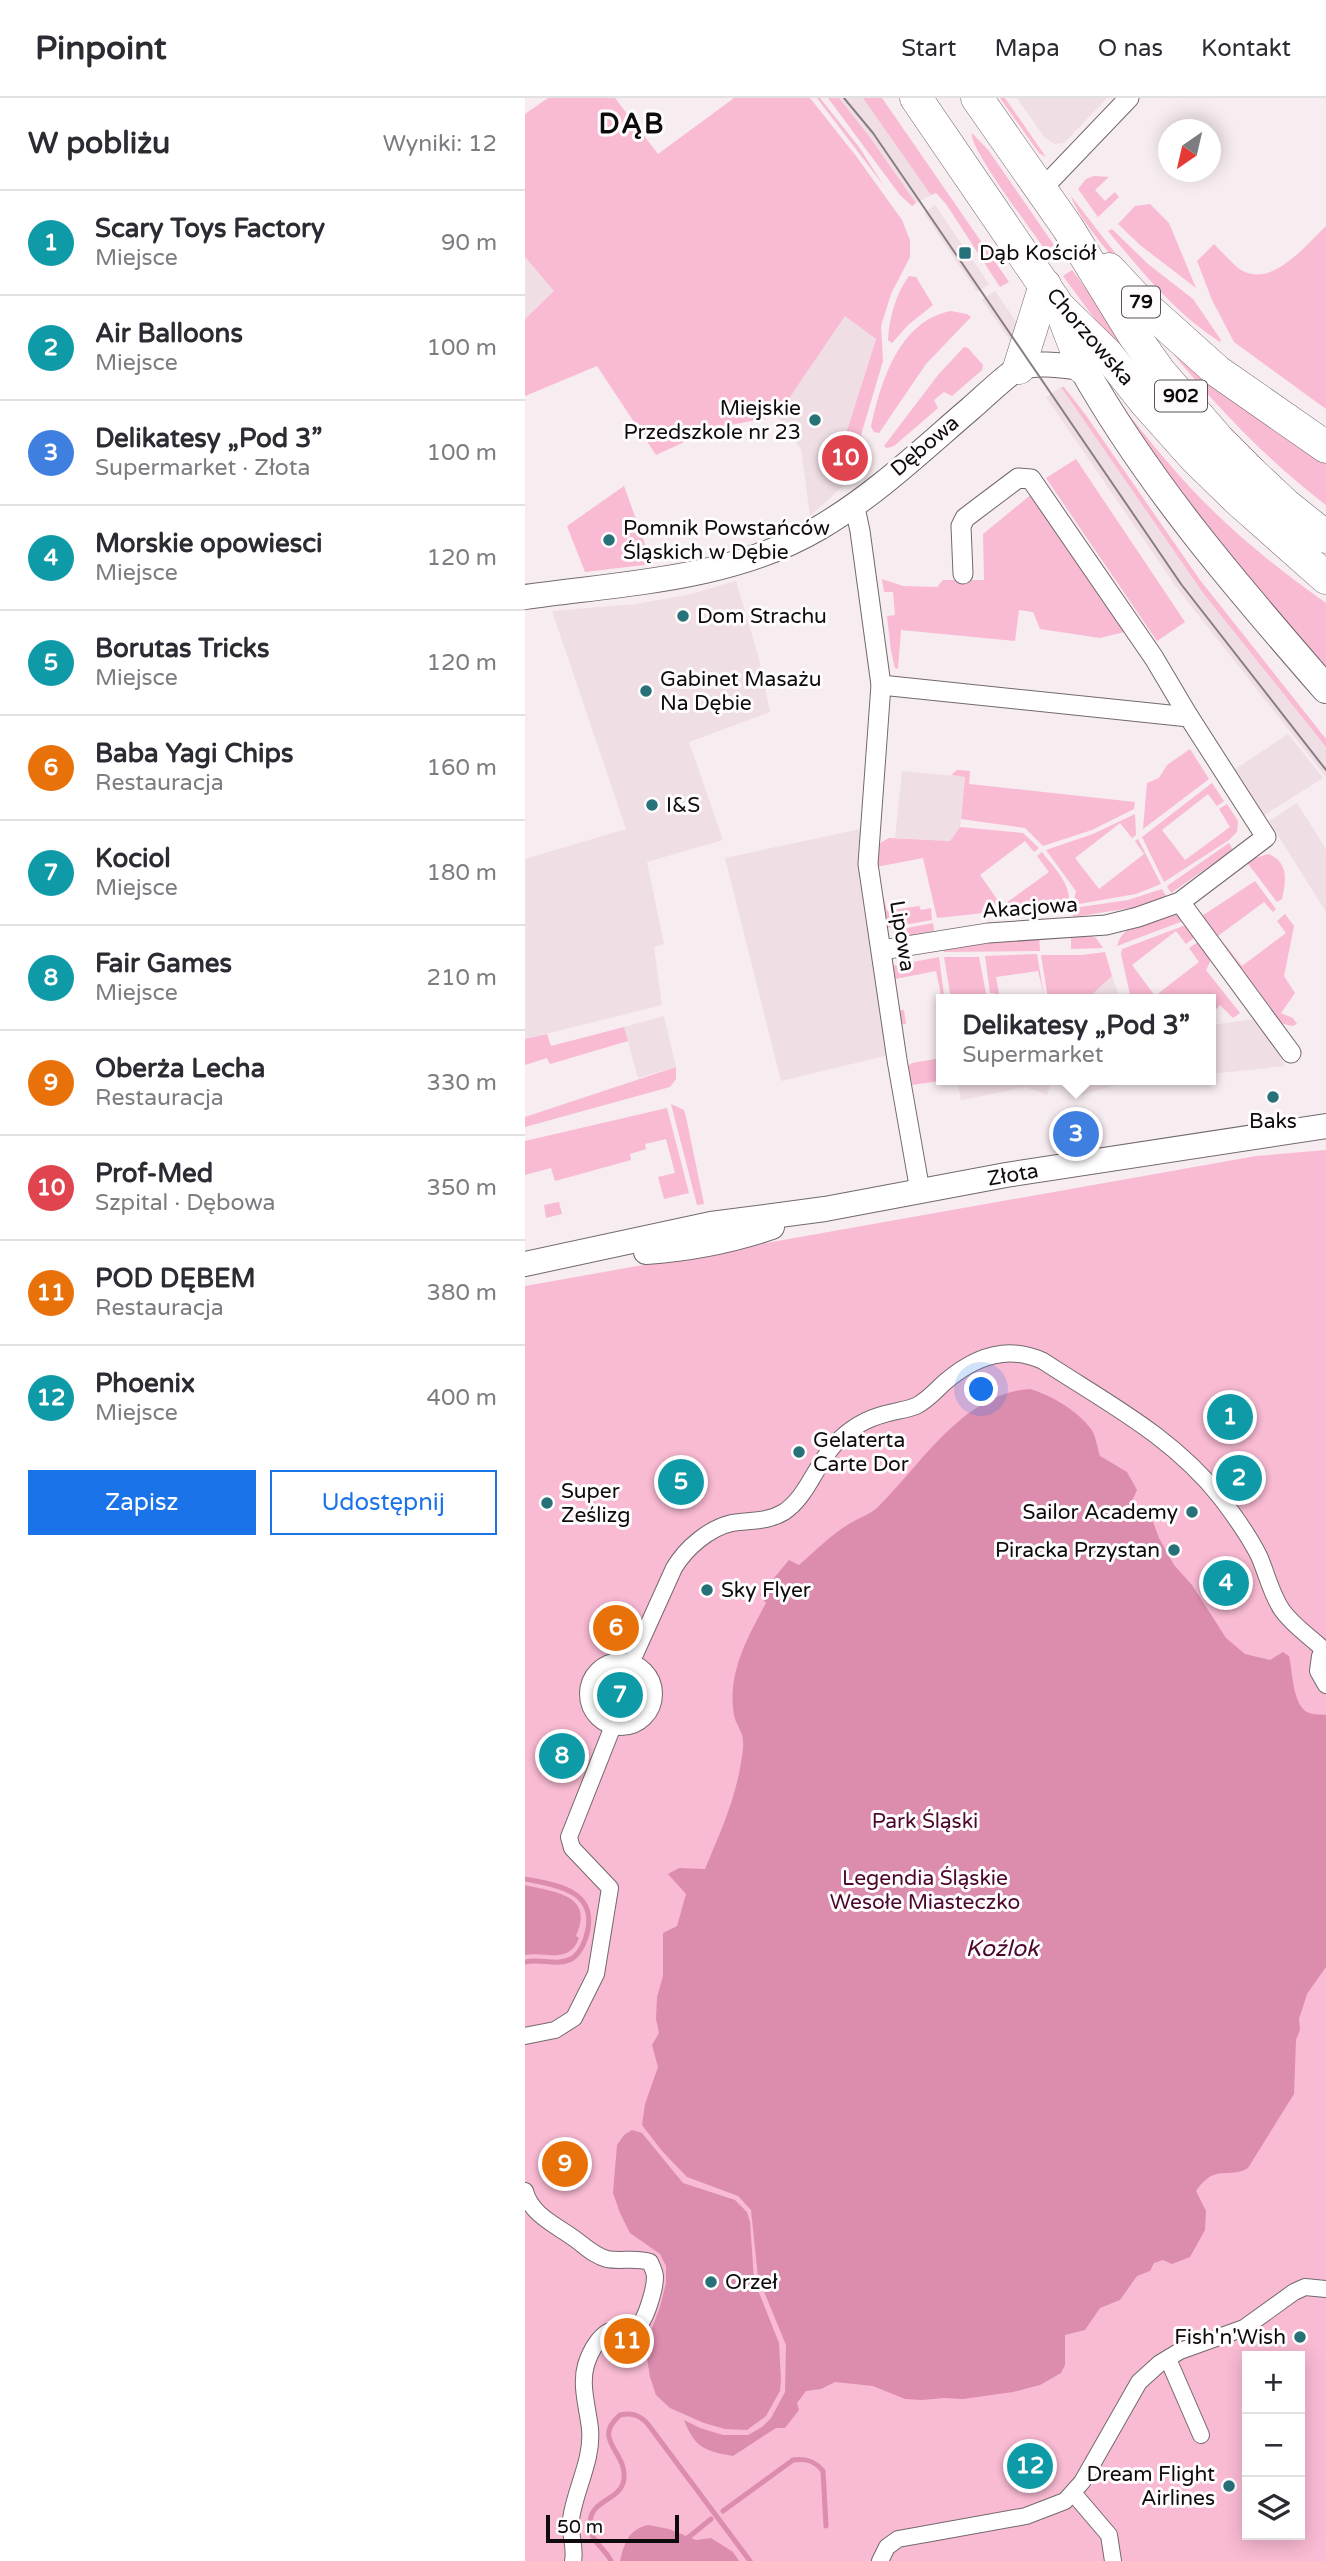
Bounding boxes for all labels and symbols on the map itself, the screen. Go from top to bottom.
district label: DĄB [599,107,665,141]
north arrow [1158,119,1221,182]
place label: Dąb Kościół [979,241,1097,266]
marker: Dąb Kościół [957,245,973,261]
street label: Chorzowska [1041,283,1139,391]
road number: 79 [1122,286,1160,318]
road number: 902 [1155,380,1207,412]
place label: Miejskie Przedszkole nr 23 [624,396,801,445]
street label: Dębowa [886,410,964,482]
marker: Miejskie Przedszkole nr 23 [807,412,823,428]
pin: 10 [822,432,868,484]
place label: Pomnik Powstańców Śląskich w Dębie [623,516,830,565]
marker: Pomnik Powstańców Śląskich w Dębie [601,532,617,548]
place label: Dom Strachu [697,604,827,629]
marker: Dom Strachu [675,608,691,624]
place label: Gabinet Masażu Na Dębie [660,667,822,716]
marker: Gabinet Masażu Na Dębie [638,683,654,699]
place label: I&S [666,793,700,818]
marker: I&S [644,797,660,813]
street label: Akacjowa [981,892,1079,924]
street label: Lipowa [884,899,920,973]
marker: Baks [1265,1089,1281,1105]
pin: 3 [1053,1108,1099,1160]
place label: Baks [1249,1109,1297,1134]
street label: Złota [986,1158,1040,1192]
your location [964,1372,998,1406]
pin: 1 [1207,1391,1253,1443]
place label: Gelaterta Carte Dor [813,1428,909,1477]
marker: Gelaterta Carte Dor [791,1444,807,1460]
pin: 2 [1216,1452,1262,1504]
pin: 5 [658,1456,704,1508]
place label: Super Ześlizg [561,1479,631,1528]
marker: Super Ześlizg [539,1495,555,1511]
place label: Sailor Academy [1023,1500,1178,1525]
marker: Sailor Academy [1184,1504,1200,1520]
place label: Piracka Przystan [995,1538,1160,1563]
marker: Piracka Przystan [1166,1542,1182,1558]
pin: 4 [1203,1557,1249,1609]
place label: Sky Flyer [721,1578,811,1603]
marker: Sky Flyer [699,1582,715,1598]
pin: 6 [593,1602,639,1654]
pin: 7 [597,1669,643,1721]
pin: 8 [539,1730,585,1782]
park label: Park Śląski [872,1809,978,1834]
park label: Legendia Śląskie Wesołe Miasteczko [830,1866,1020,1915]
water label: Koźlok [965,1935,1040,1963]
pin: 9 [542,2138,588,2190]
place label: Orzeł [725,2270,778,2295]
marker: Orzeł [703,2274,719,2290]
pin: 11 [604,2315,650,2367]
place label: Fish'n'Wish [1174,2325,1286,2350]
marker: Fish'n'Wish [1292,2329,1308,2345]
pin: 12 [1007,2440,1053,2492]
place label: Dream Flight Airlines [1086,2462,1215,2511]
marker: Dream Flight Airlines [1221,2478,1237,2494]
scale bar [546,2512,679,2544]

